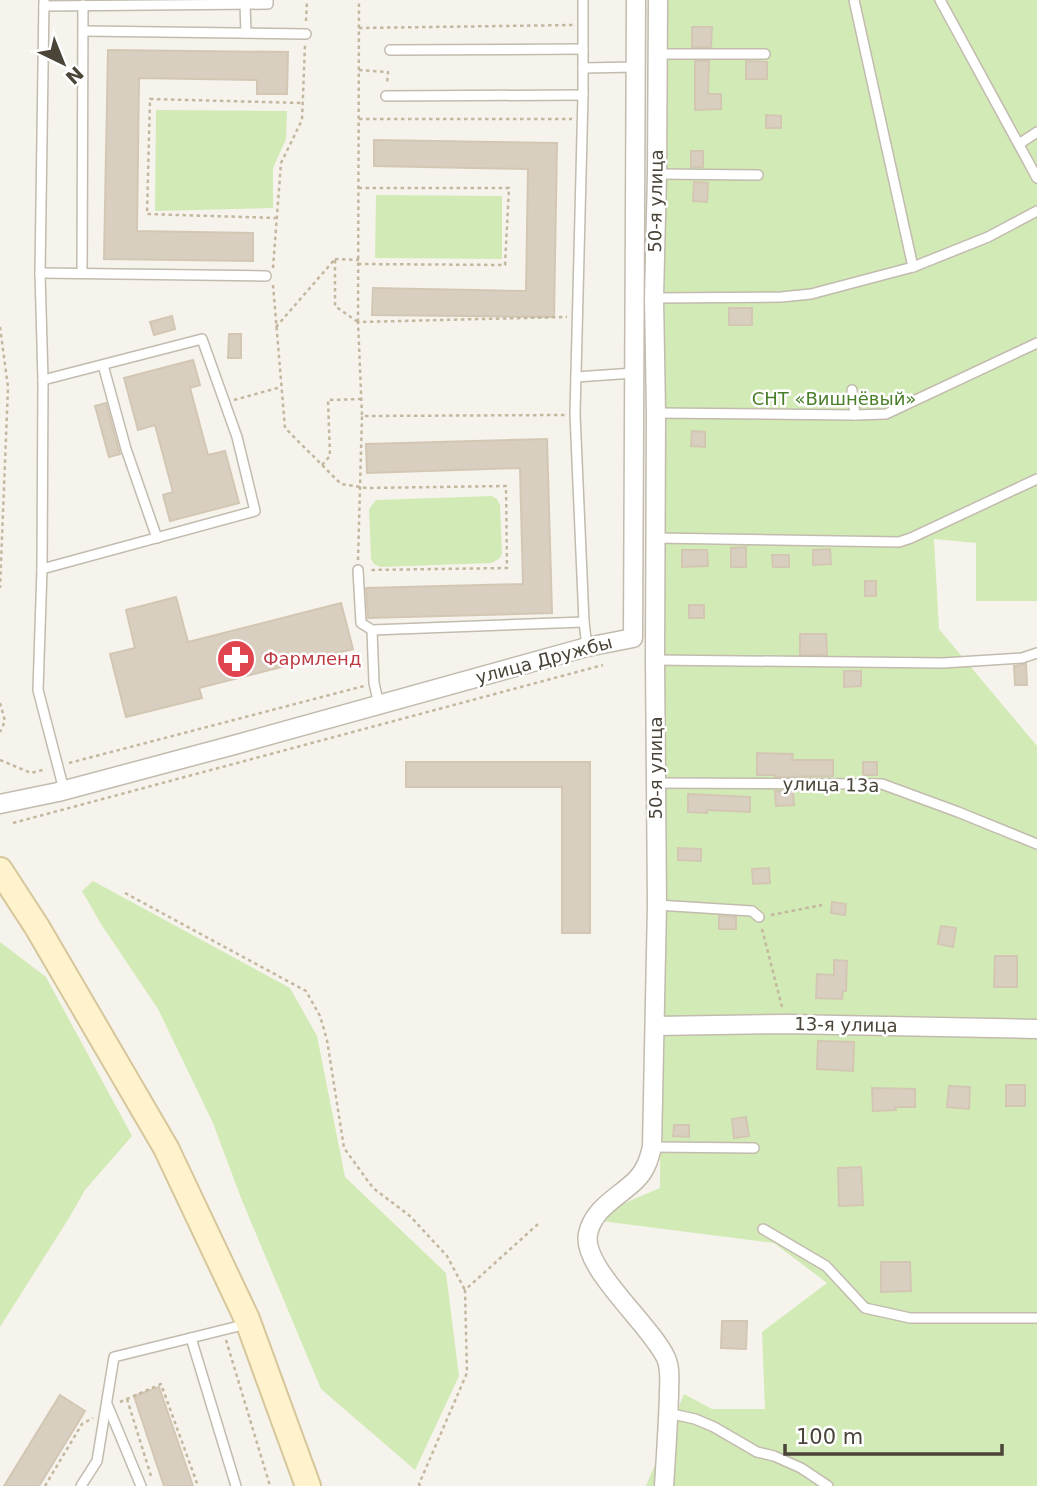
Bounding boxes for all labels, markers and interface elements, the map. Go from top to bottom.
north arrow [28,28,98,98]
text: N [61,62,88,89]
street label: 50-я улица [644,149,667,253]
park label: СНТ «Вишнёвый» [752,388,916,409]
street label: улица Дружбы [473,631,614,688]
pharmacy icon: Фармленд [215,638,257,680]
place label: Фармленд [263,648,361,669]
street label: 50-я улица [645,716,666,820]
street label: улица 13а [782,773,880,796]
street label: 13-я улица [794,1013,898,1036]
scale bar [785,1412,1002,1456]
text: 100 m [796,1425,863,1449]

